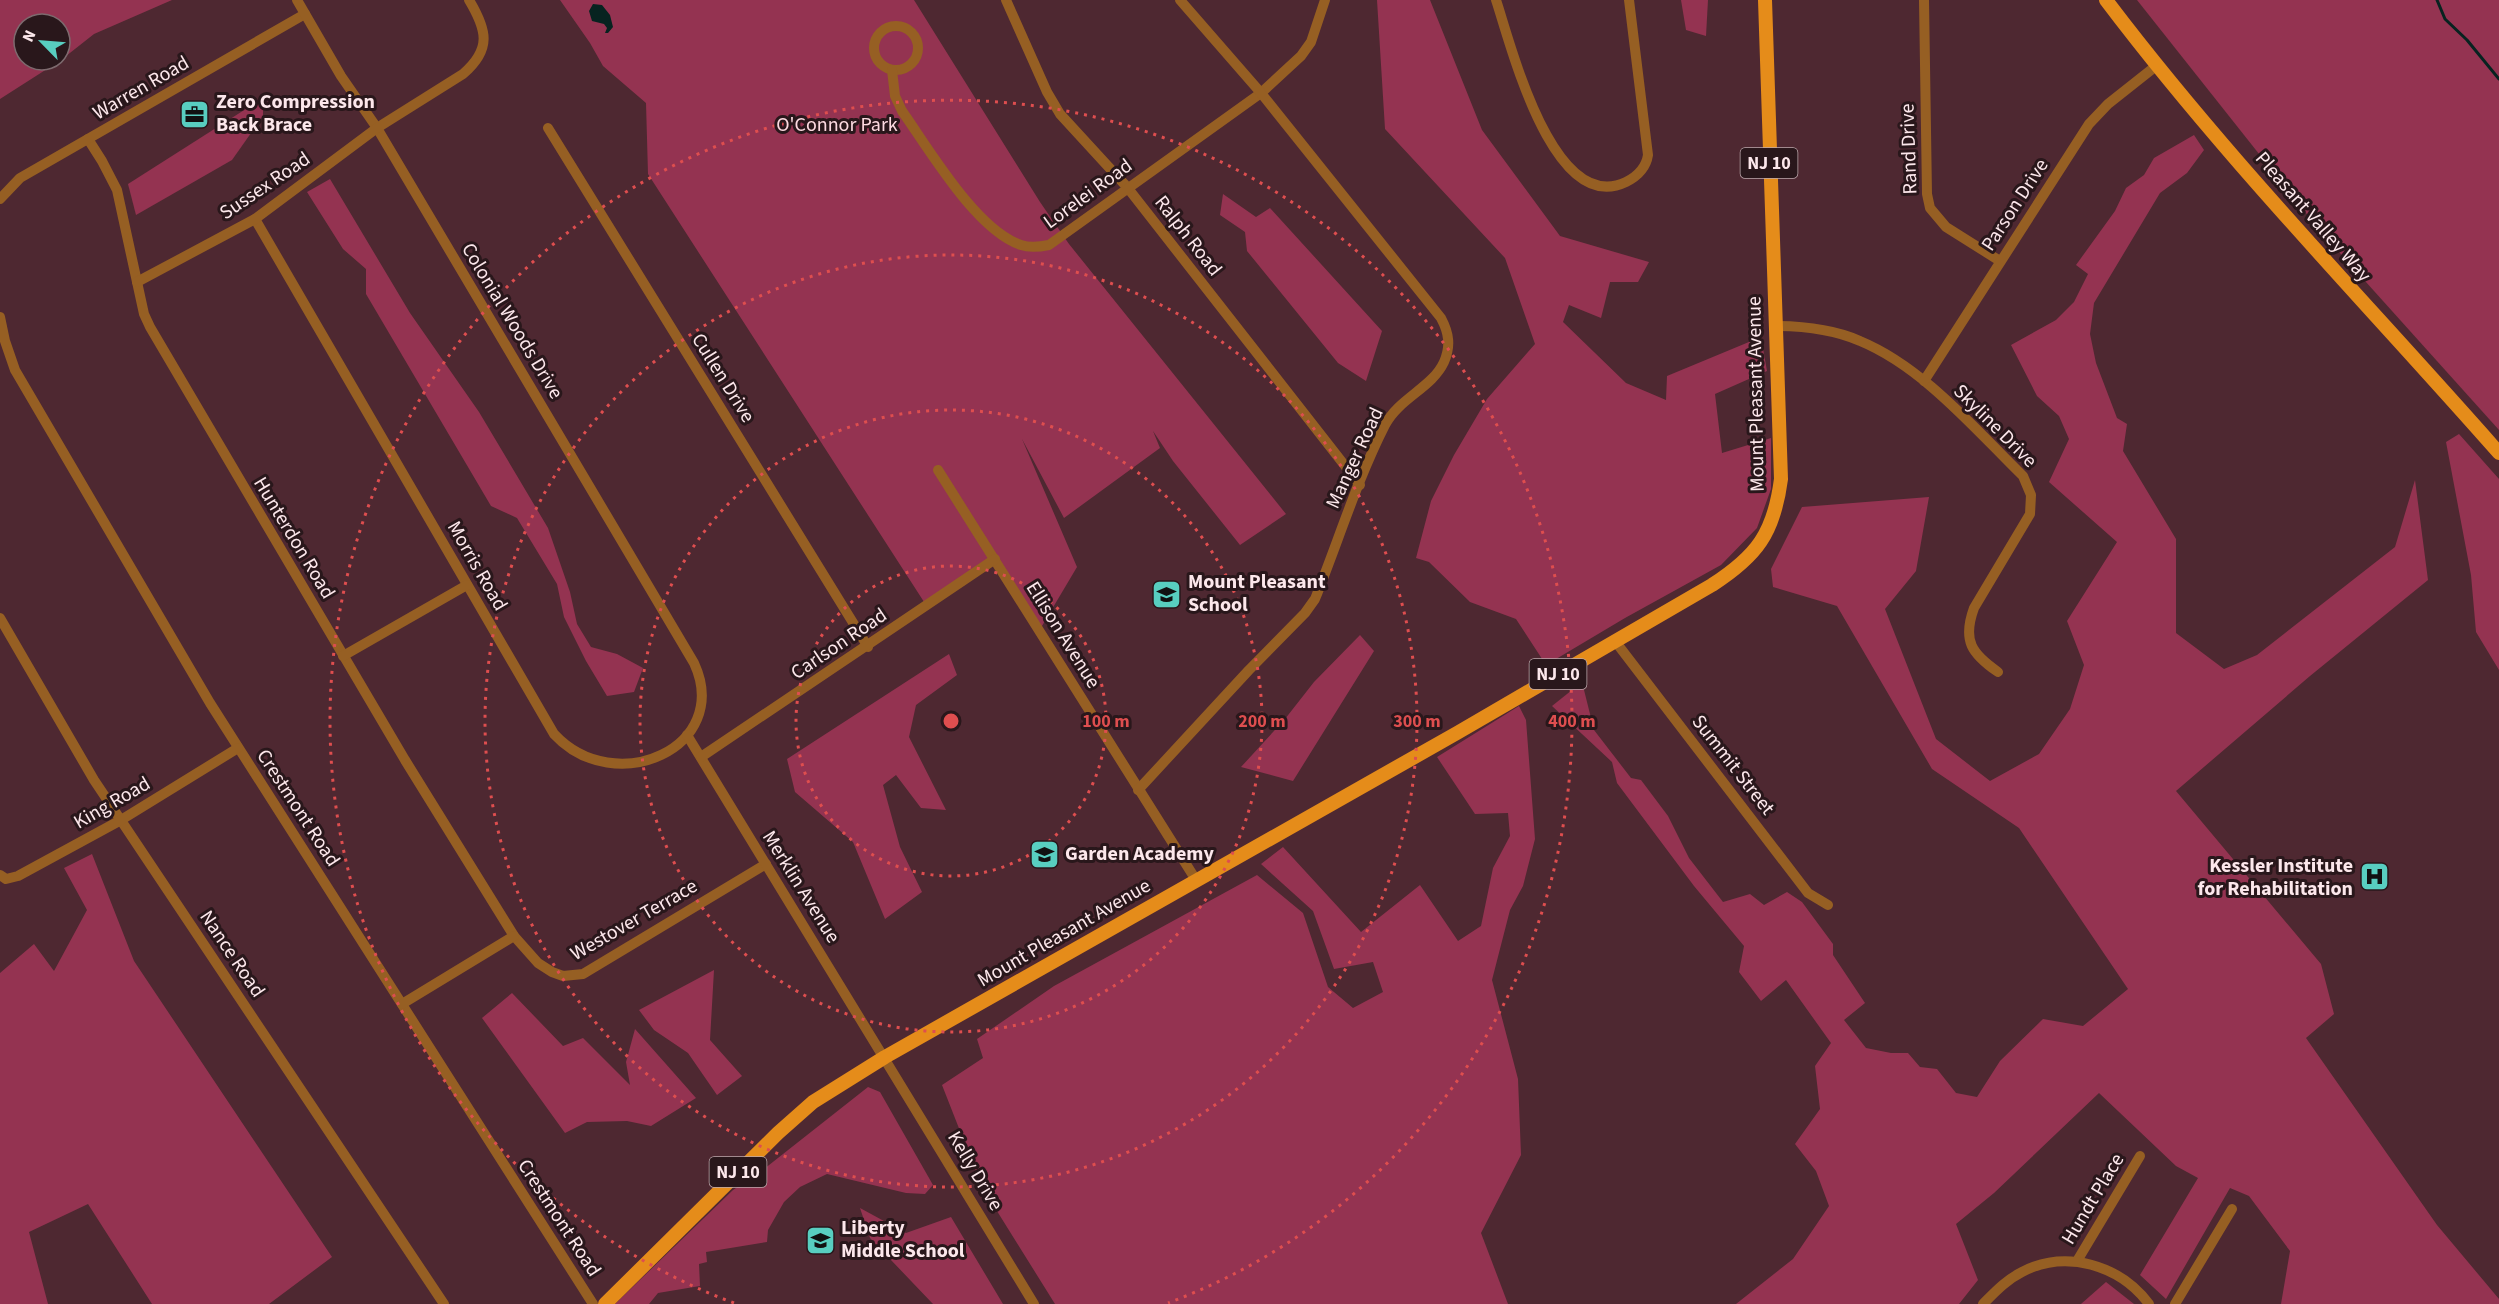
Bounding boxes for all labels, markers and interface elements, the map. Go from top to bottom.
north arrow [12,12,72,72]
text: N [17,27,42,46]
street label: Warren Road [88,49,194,127]
place label: Zero Compression Back Brace [216,88,375,139]
office icon: Zero Compression Back Brace [179,98,211,130]
street label: Rand Drive [1893,103,1925,195]
park label: O'Connor Park [776,111,898,139]
street label: Sussex Road [214,145,316,227]
street label: Pleasant Valley Way [2248,146,2378,289]
road number: NJ 10 [1740,148,1798,178]
street label: Lorelei Road [1038,152,1138,236]
street label: Parson Drive [1975,153,2055,257]
street label: Ralph Road [1148,190,1228,282]
street label: Colonial Woods Drive [454,238,570,404]
street label: Mount Pleasant Avenue [1740,296,1772,492]
street label: Cullen Drive [684,328,762,428]
street label: Skyline Drive [1947,378,2043,474]
street label: Manger Road [1319,403,1391,513]
street label: Hunterdon Road [247,472,341,604]
street label: Morris Road [440,516,514,616]
place label: Mount Pleasant School [1188,568,1326,619]
street label: Ellison Avenue [1019,576,1107,694]
school or university icon: Mount Pleasant School [1151,578,1183,610]
street label: Carlson Road [785,601,893,687]
road number: NJ 10 [1530,659,1586,689]
text: 100 m [1082,709,1130,734]
text: 200 m [1238,709,1286,734]
text: 300 m [1393,709,1441,734]
text: 400 m [1548,709,1596,734]
street label: Summit Street [1685,709,1781,821]
centre of rings [941,711,961,731]
street label: Crestmont Road [250,744,346,872]
street label: King Road [68,770,156,836]
street label: Merklin Avenue [755,825,847,949]
school or university icon: Garden Academy [1028,838,1060,870]
place label: Garden Academy [1065,840,1214,868]
place label: Kessler Institute for Rehabilitation [2198,852,2353,903]
hospital icon: Kessler Institute for Rehabilitation [2358,861,2390,893]
street label: Westover Terrace [565,872,703,968]
street label: Mount Pleasant Avenue [972,872,1156,994]
street label: Nance Road [193,905,271,1003]
street label: Kelly Drive [940,1126,1010,1216]
street label: Hundt Place [2055,1148,2131,1250]
street label: Crestmont Road [511,1154,607,1282]
road number: NJ 10 [710,1157,766,1187]
place label: Liberty Middle School [841,1214,965,1265]
school or university icon: Liberty Middle School [804,1224,836,1256]

